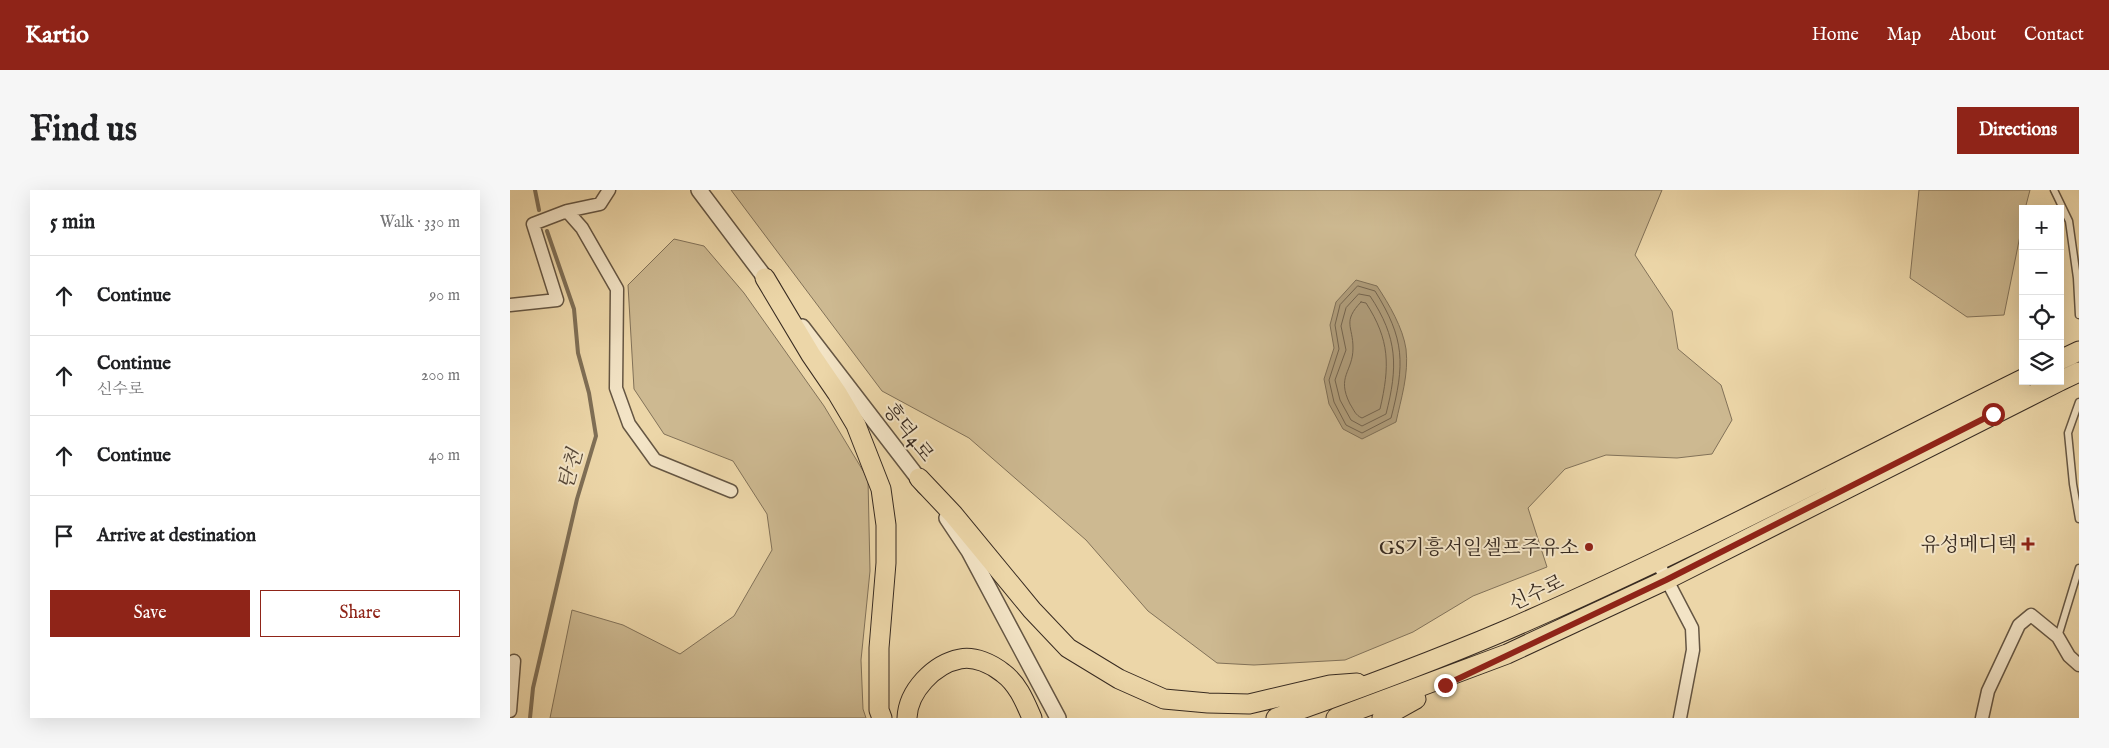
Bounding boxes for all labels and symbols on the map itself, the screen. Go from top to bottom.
street label: 흥덕4로 [877,399,939,467]
route start [1982,403,2005,426]
water label: 탄천 [553,445,590,493]
place label: 유성메디텍 [1920,533,2017,558]
place label: GS기흥서일셀프주유소 [1379,536,1579,561]
marker: 유성메디텍 [2021,537,2035,551]
marker: GS기흥서일셀프주유소 [1583,541,1595,553]
street label: 신수로 [1505,570,1568,617]
route end [1434,674,1457,697]

